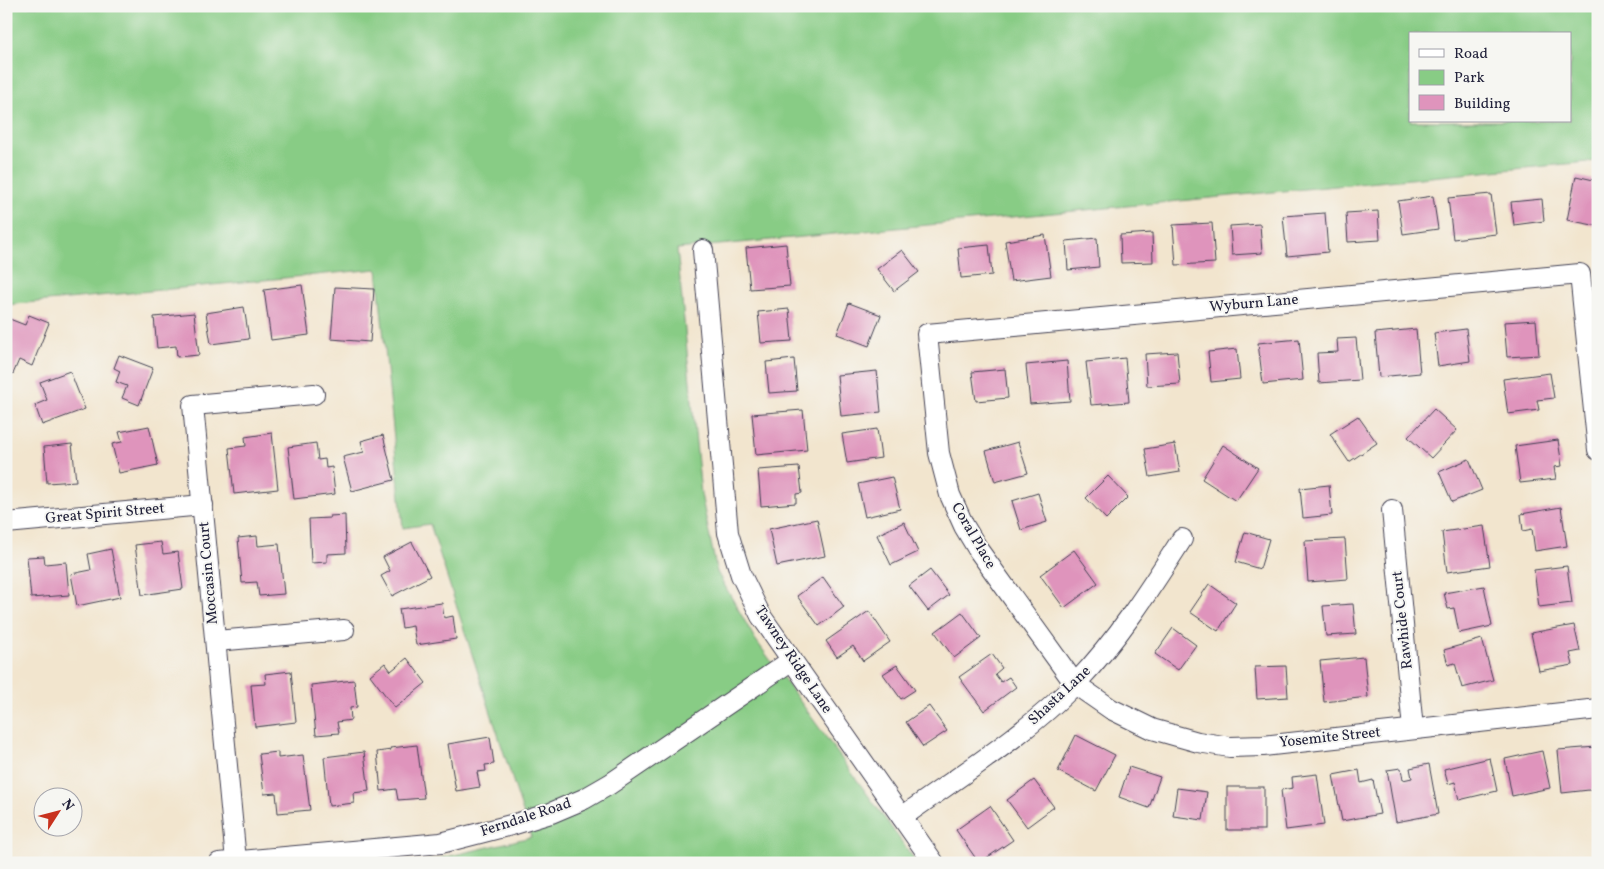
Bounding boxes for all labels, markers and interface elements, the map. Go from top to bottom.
legend [1409,32,1572,122]
text: Road [1454,44,1488,65]
text: Park [1454,68,1485,89]
text: Building [1454,94,1511,115]
street label: Wyburn Lane [1209,290,1299,318]
street label: Great Spirit Street [44,498,166,530]
street label: Coral Place [946,499,1000,573]
street label: Moccasin Court [194,521,224,625]
street label: Rawhide Court [1387,570,1419,670]
street label: Tawney Ridge Lane [749,602,837,718]
street label: Shasta Lane [1024,661,1096,731]
street label: Yosemite Street [1278,722,1382,754]
north arrow [32,786,82,836]
street label: Ferndale Road [478,793,574,843]
text: N [57,796,78,815]

